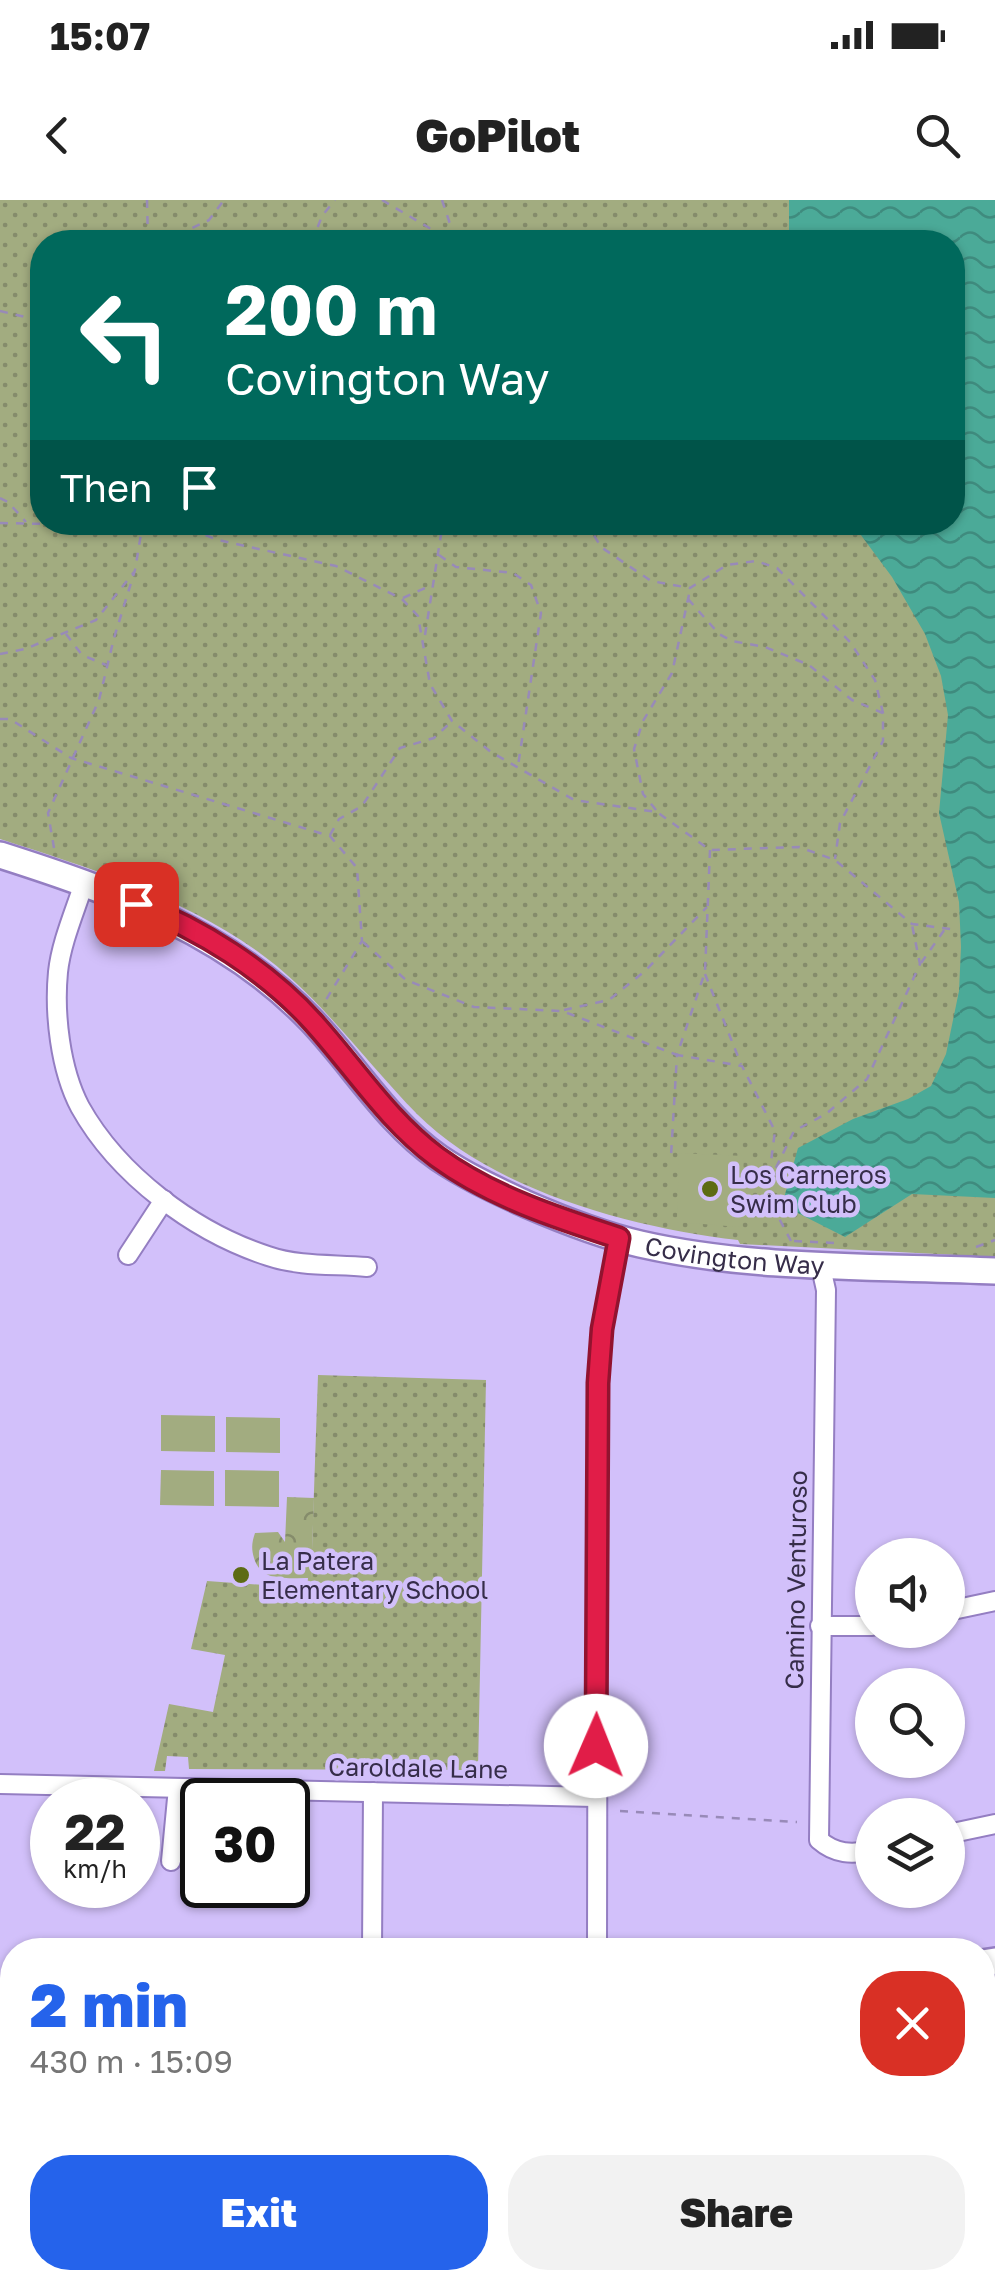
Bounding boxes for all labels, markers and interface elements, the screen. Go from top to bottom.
text: 15:07 [50,13,150,58]
icon: back [30,108,85,163]
text: GoPilot [415,108,580,162]
icon: search [910,108,965,163]
text: 200 m [225,266,437,350]
icon: left [60,270,190,400]
text: Covington Way [225,351,549,405]
icon: arrive [172,460,227,515]
text: Then [60,465,152,510]
pin [94,862,179,947]
icon: arrive [109,877,164,932]
place label: Los Carneros Swim Club [730,1159,887,1219]
marker: Los Carneros Swim Club [699,1178,721,1200]
street label: Covington Way [642,1230,825,1281]
street label: Camino Venturoso [778,1470,813,1690]
map controls [855,1538,965,1908]
button: sound [855,1538,965,1648]
place label: La Patera Elementary School [261,1545,488,1605]
marker: La Patera Elementary School [230,1564,252,1586]
button: search [855,1668,965,1778]
position arrow [544,1694,648,1798]
street label: Caroldale Lane [328,1750,508,1785]
speed limit sign: 30 [180,1778,310,1908]
button: layers [855,1798,965,1908]
text: 22 [64,1801,125,1861]
text: km/h [63,1853,127,1884]
text: 2 min [30,1968,188,2040]
button: close [860,1971,965,2076]
text: 430 m · 15:09 [30,2042,233,2080]
button: Exit [30,2155,488,2270]
button: Share [508,2155,965,2270]

